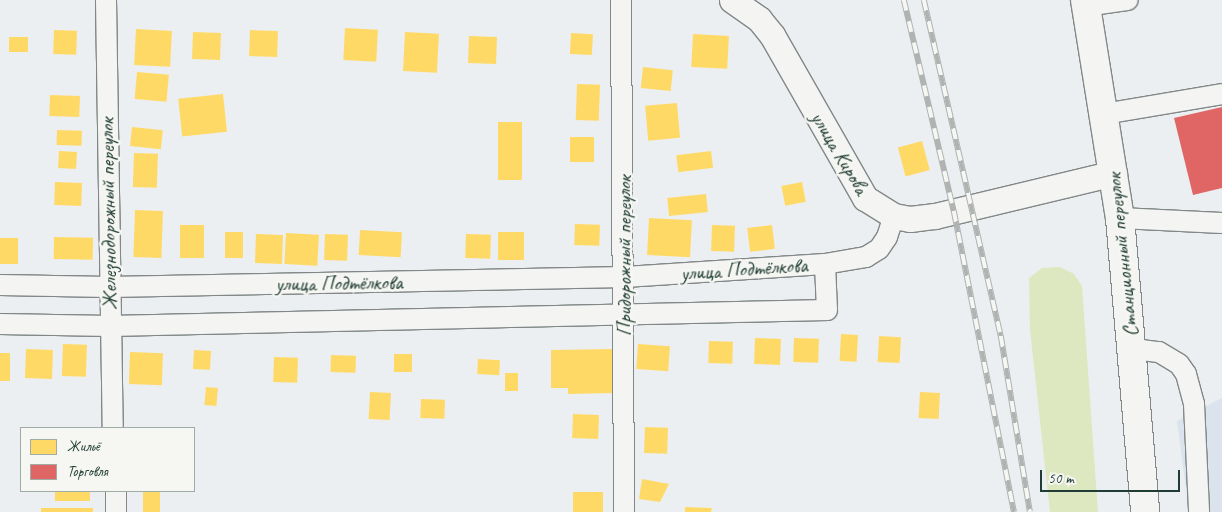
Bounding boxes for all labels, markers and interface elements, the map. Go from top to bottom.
street label: улица Кирова [805,107,875,199]
street label: Железнодорожный переулок [94,118,122,310]
street label: Станционный переулок [1101,172,1143,338]
street label: Придорожный переулок [611,176,637,336]
street label: улица Подтёлкова [679,252,809,286]
street label: улица Подтёлкова [274,269,404,297]
legend [20,427,195,492]
text: Жильё [67,437,100,456]
scale bar [1042,460,1182,492]
text: Торговля [67,462,108,481]
text: 50 m [1048,469,1074,488]

